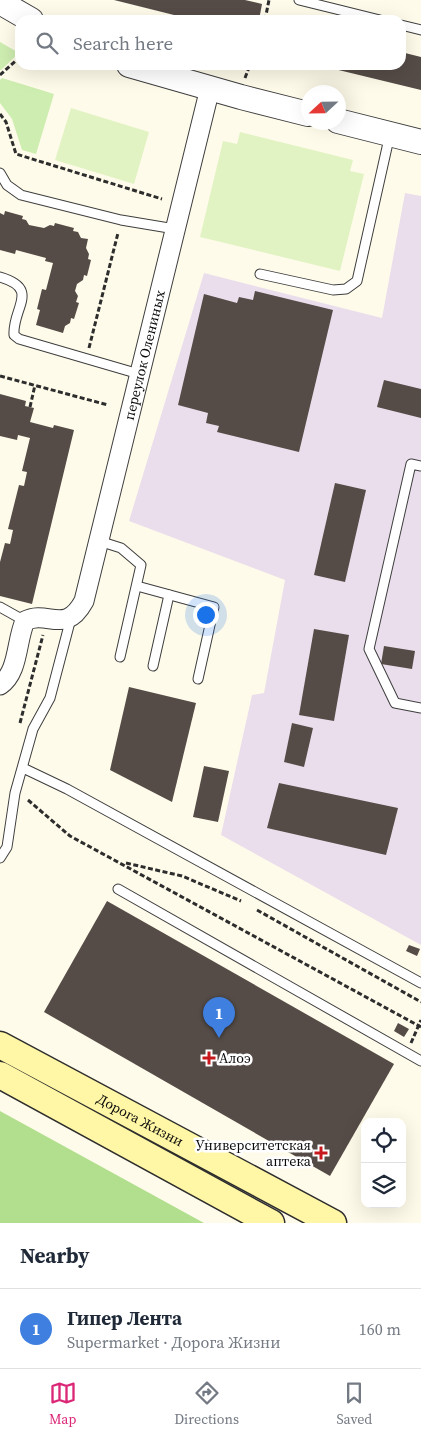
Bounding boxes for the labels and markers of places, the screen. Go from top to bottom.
pin: 1 [203,997,235,1038]
place label: Алоэ [219,1048,251,1068]
marker: Алоэ [203,1052,215,1064]
place label: Университетская аптека [196,1135,312,1171]
marker: Университетская аптека [315,1147,327,1159]

